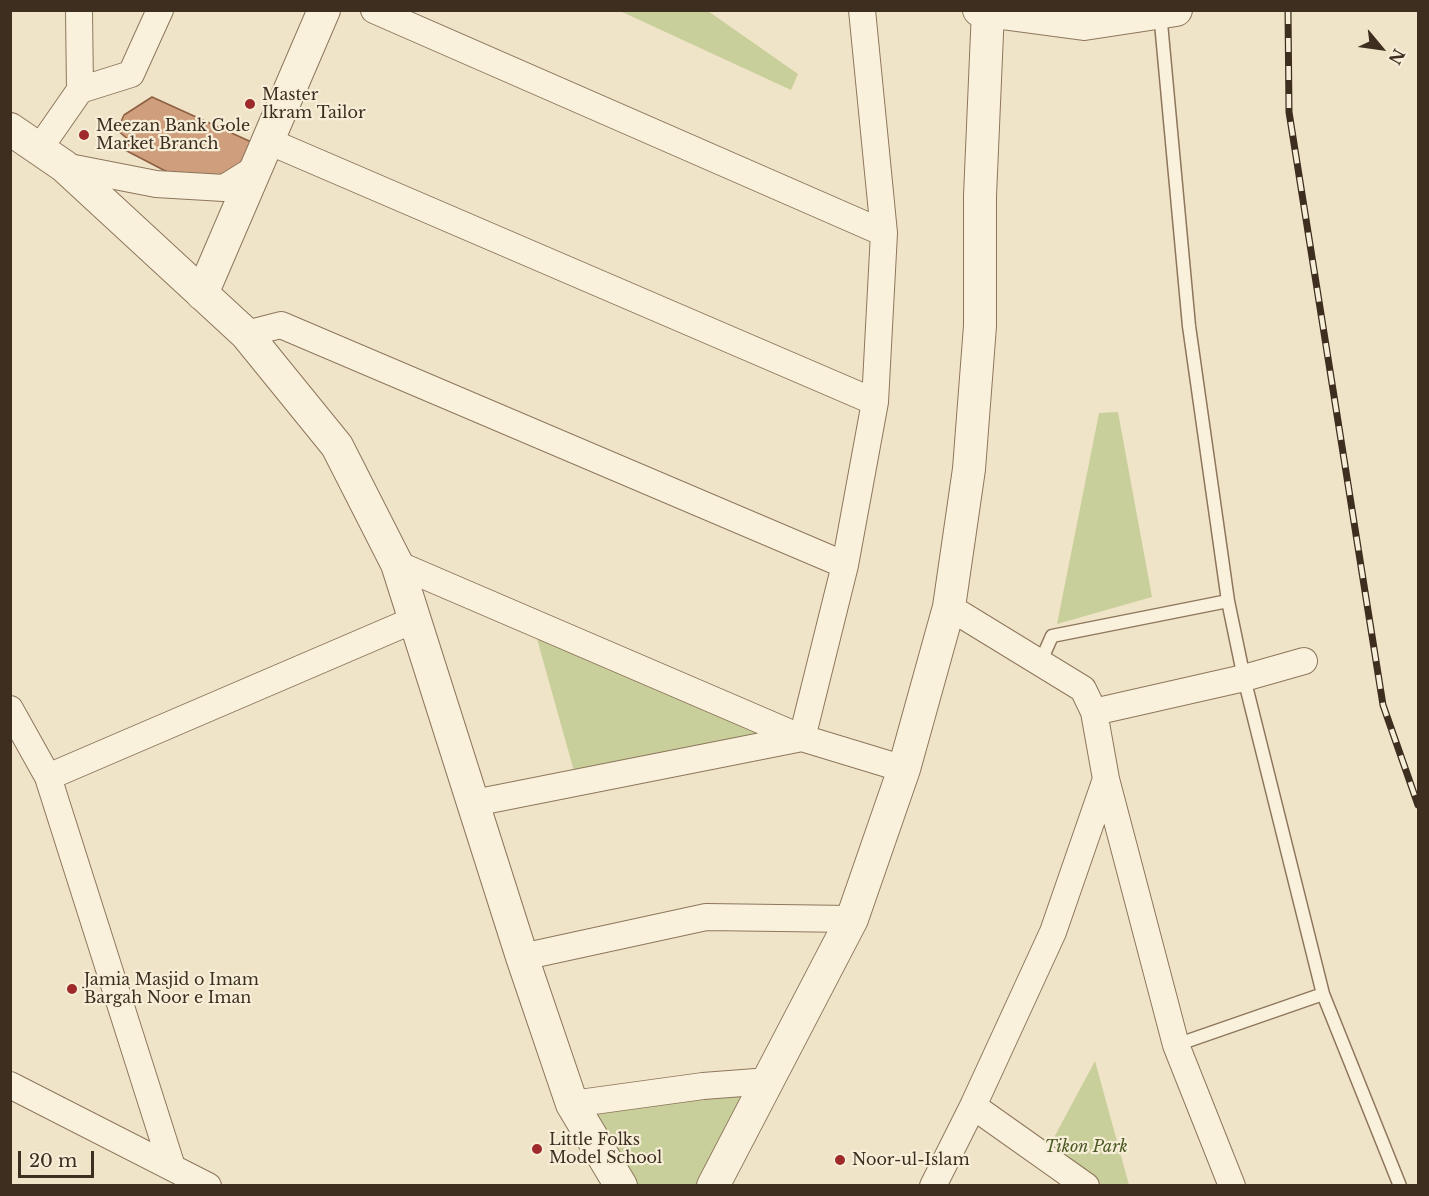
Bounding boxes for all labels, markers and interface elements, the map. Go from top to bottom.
north arrow [1351,18,1411,78]
text: N [1384,45,1409,68]
place label: Master Ikram Tailor [262,85,366,123]
marker: Master Ikram Tailor [243,97,257,111]
place label: Meezan Bank Gole Market Branch [96,116,250,154]
marker: Meezan Bank Gole Market Branch [77,128,91,142]
place label: Jamia Masjid o Imam Bargah Noor e Iman [84,970,259,1008]
marker: Jamia Masjid o Imam Bargah Noor e Iman [65,982,79,996]
place label: Little Folks Model School [549,1130,662,1168]
park label: Tikon Park [1044,1137,1128,1157]
scale bar [21,1139,98,1177]
marker: Little Folks Model School [530,1142,544,1156]
text: 20 m [29,1150,77,1172]
place label: Noor-ul-Islam [852,1150,970,1170]
marker: Noor-ul-Islam [833,1153,847,1167]

